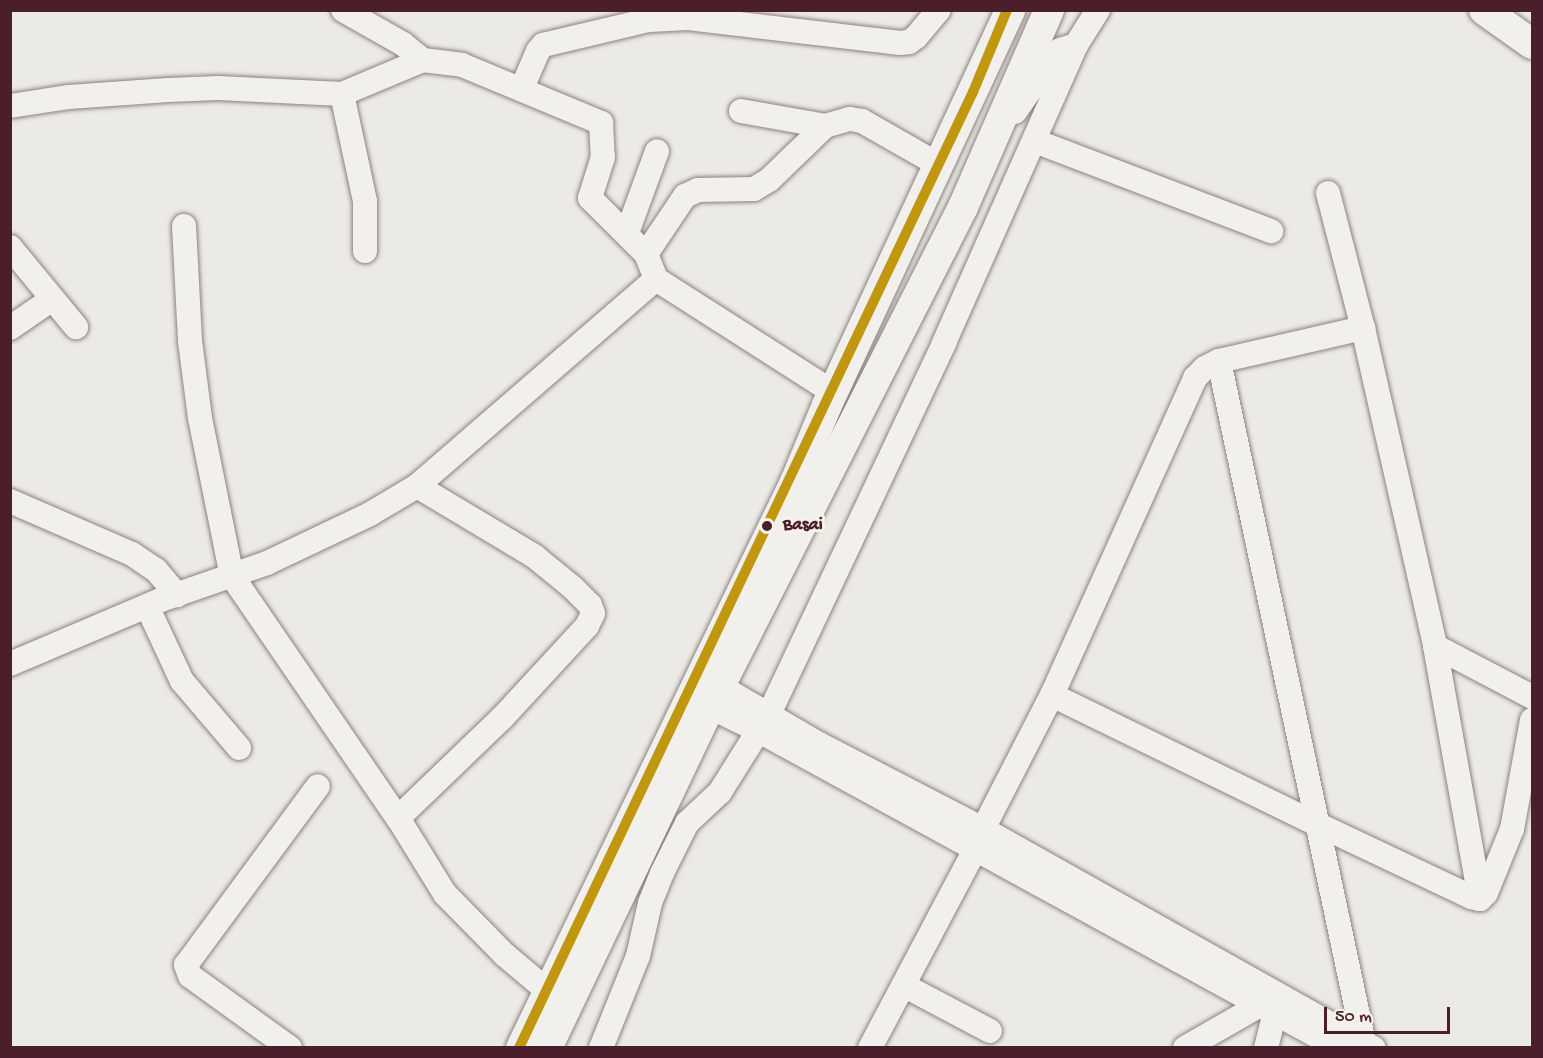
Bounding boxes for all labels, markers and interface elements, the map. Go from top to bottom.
marker: Basai [756,515,778,537]
place label: Basai [783,515,823,537]
scale bar [1327,995,1453,1033]
text: 50 m [1335,1007,1372,1028]

